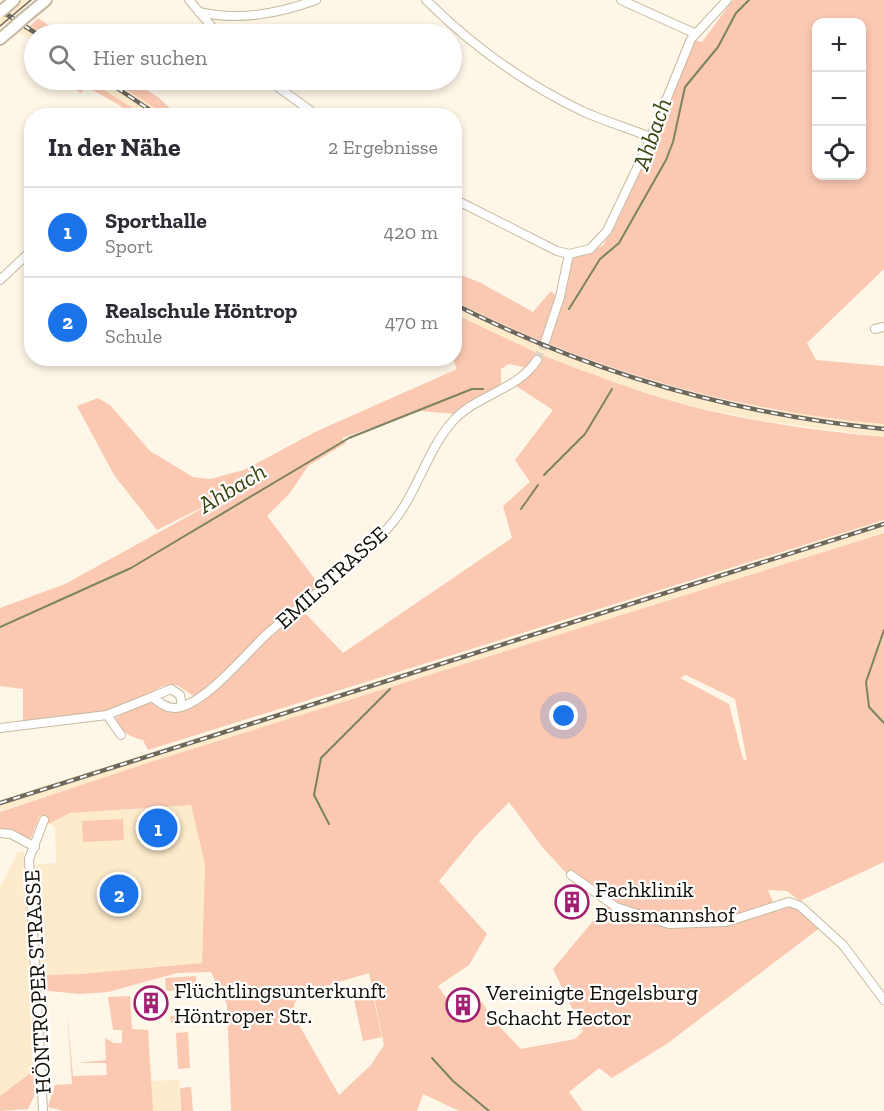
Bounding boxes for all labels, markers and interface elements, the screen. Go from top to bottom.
map controls [812,18,866,180]
button: + [812,18,866,72]
search box [24,24,462,90]
icon: search [45,41,78,74]
text: Hier suchen [93,44,207,71]
button: − [812,72,866,126]
water label: Ahbach [625,94,677,175]
button: locate [812,126,866,180]
text: In der Nähe [48,131,180,163]
text: 2 Ergebnisse [328,135,438,159]
text: Sporthalle [105,207,207,234]
text: 1 [63,220,72,244]
text: 420 m [384,220,438,244]
text: Sport [105,234,153,258]
text: Realschule Höntrop [105,297,297,324]
text: 2 [62,310,73,334]
text: 470 m [385,310,438,334]
text: Schule [105,324,162,348]
water label: Ahbach [192,456,271,520]
street label: EMILSTRASSE [270,520,393,635]
your location [549,701,578,730]
pin: 1 [138,806,178,850]
street label: HÖNTROPER STRASSE [18,869,57,1095]
pin: 2 [100,872,138,916]
place label: Fachklinik Bussmannshof [595,876,737,928]
building icon: Fachklinik Bussmannshof [554,884,590,920]
place label: Flüchtlingsunterkunft Höntroper Str. [174,977,386,1029]
place label: Vereinigte Engelsburg Schacht Hector [485,979,698,1031]
building icon: Flüchtlingsunterkunft Höntroper Str. [133,985,169,1021]
building icon: Vereinigte Engelsburg Schacht Hector [445,987,481,1023]

